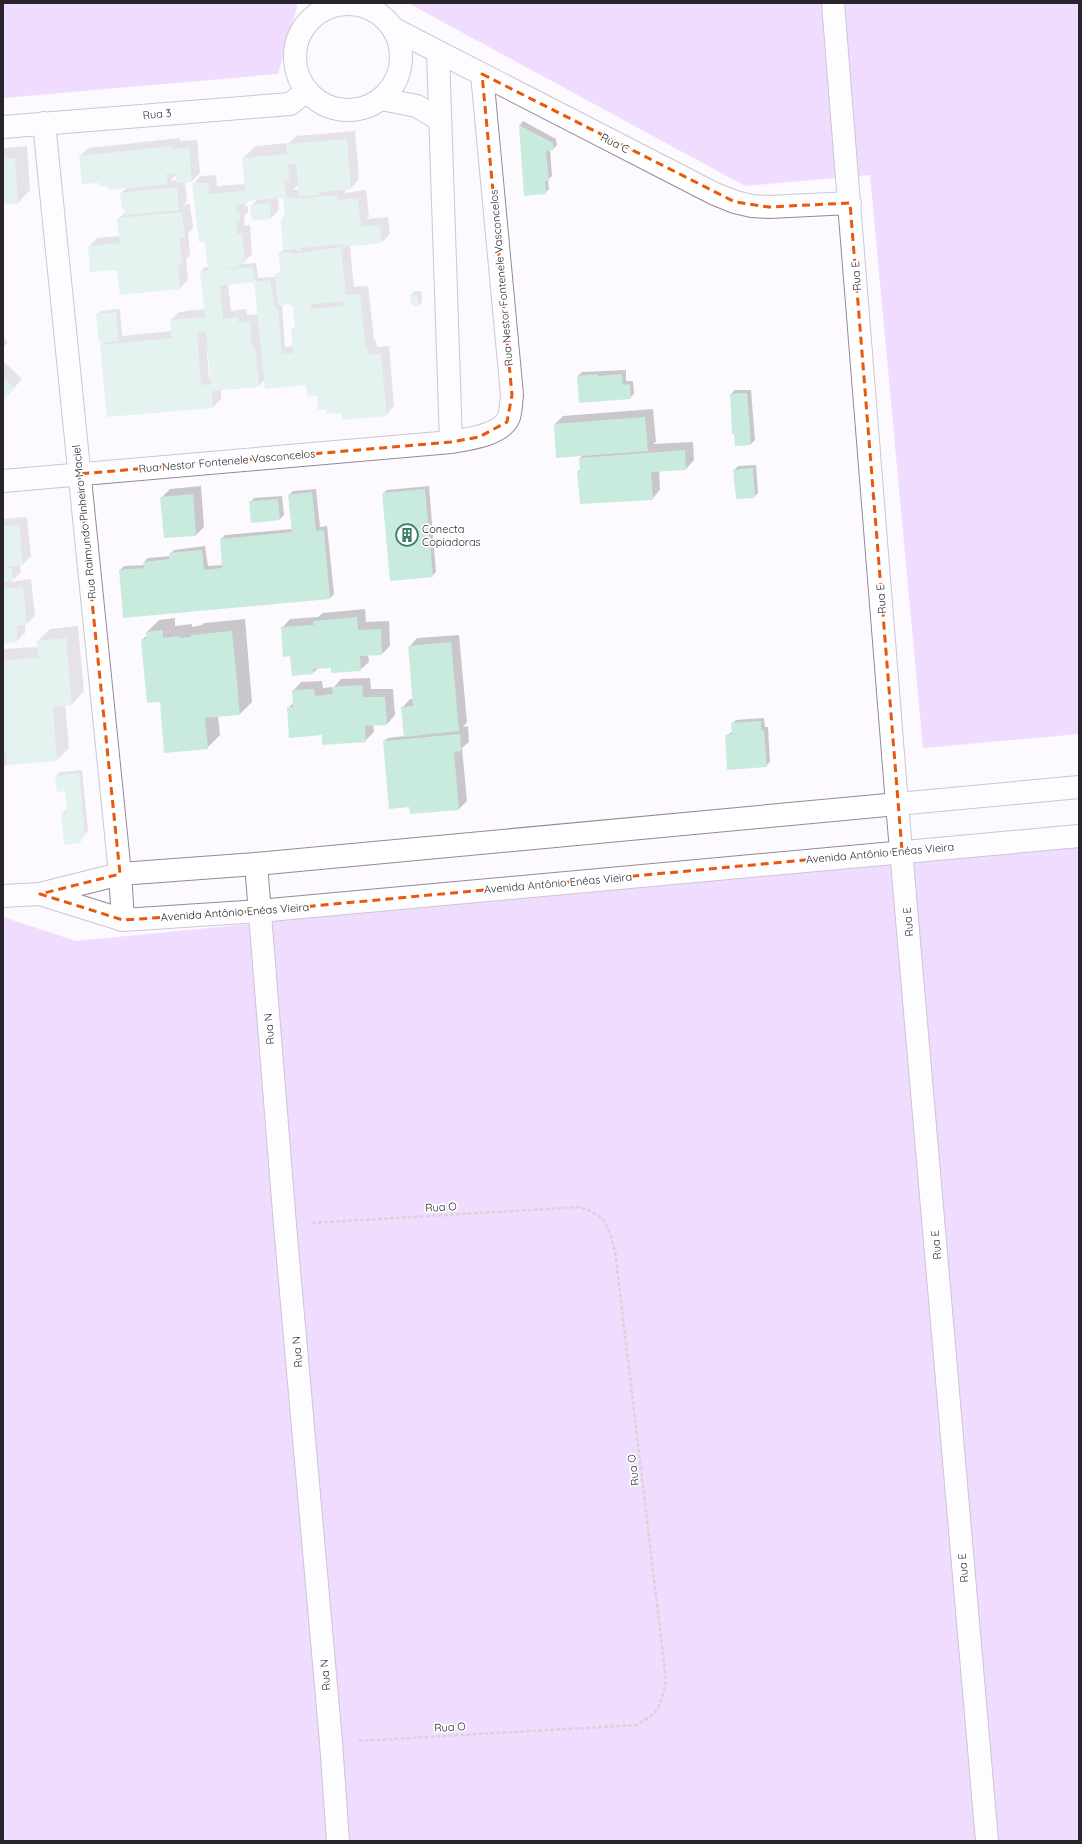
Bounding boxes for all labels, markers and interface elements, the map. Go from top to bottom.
street label: Rua 3 [142,106,172,122]
street label: Rua C [598,130,632,156]
street label: Rua Nestor Fontenele Vasconcelos [486,189,516,367]
street label: Rua E [848,261,864,291]
street label: Rua Raimundo Pinheiro Maciel [69,444,99,600]
street label: Rua Nestor Fontenele Vasconcelos [138,446,316,476]
building icon: Conecta Copiadoras [394,522,420,548]
place label: Conecta Copiadoras [422,522,481,549]
street label: Rua E [873,584,889,614]
street label: Avenida Antônio Enéas Vieira [805,840,955,866]
street label: Avenida Antônio Enéas Vieira [483,870,633,896]
street label: Avenida Antônio Enéas Vieira [160,900,310,924]
street label: Rua E [900,907,916,937]
street label: Rua N [261,1013,277,1045]
street label: Rua O [425,1199,457,1215]
street label: Rua E [928,1230,944,1260]
street label: Rua N [289,1336,305,1368]
street label: Rua O [624,1453,642,1487]
street label: Rua E [955,1553,971,1583]
street label: Rua N [317,1659,333,1691]
street label: Rua O [434,1719,466,1735]

